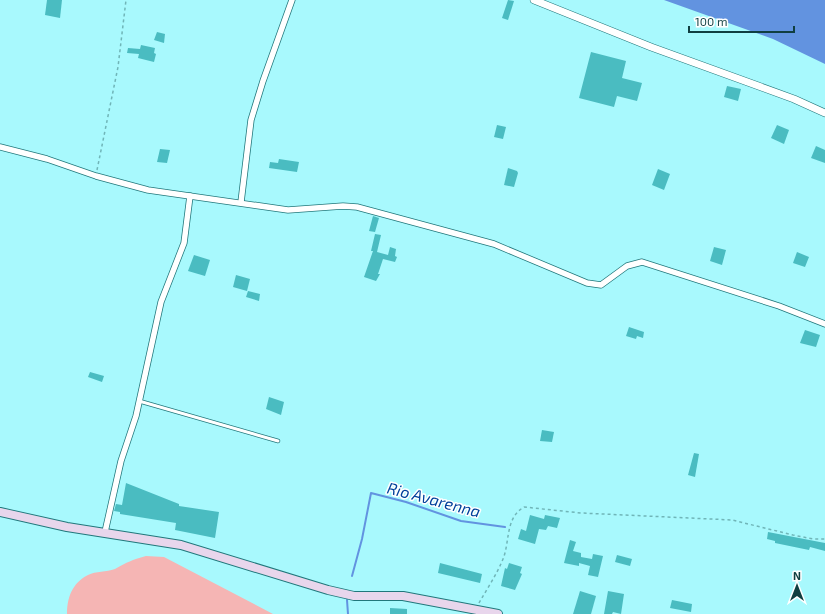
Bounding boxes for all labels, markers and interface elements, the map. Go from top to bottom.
scale bar [689,8,794,34]
text: 100 m [695,14,727,28]
water label: Rio Avarenna [385,477,483,521]
north arrow [777,566,817,606]
text: N [793,569,801,582]

